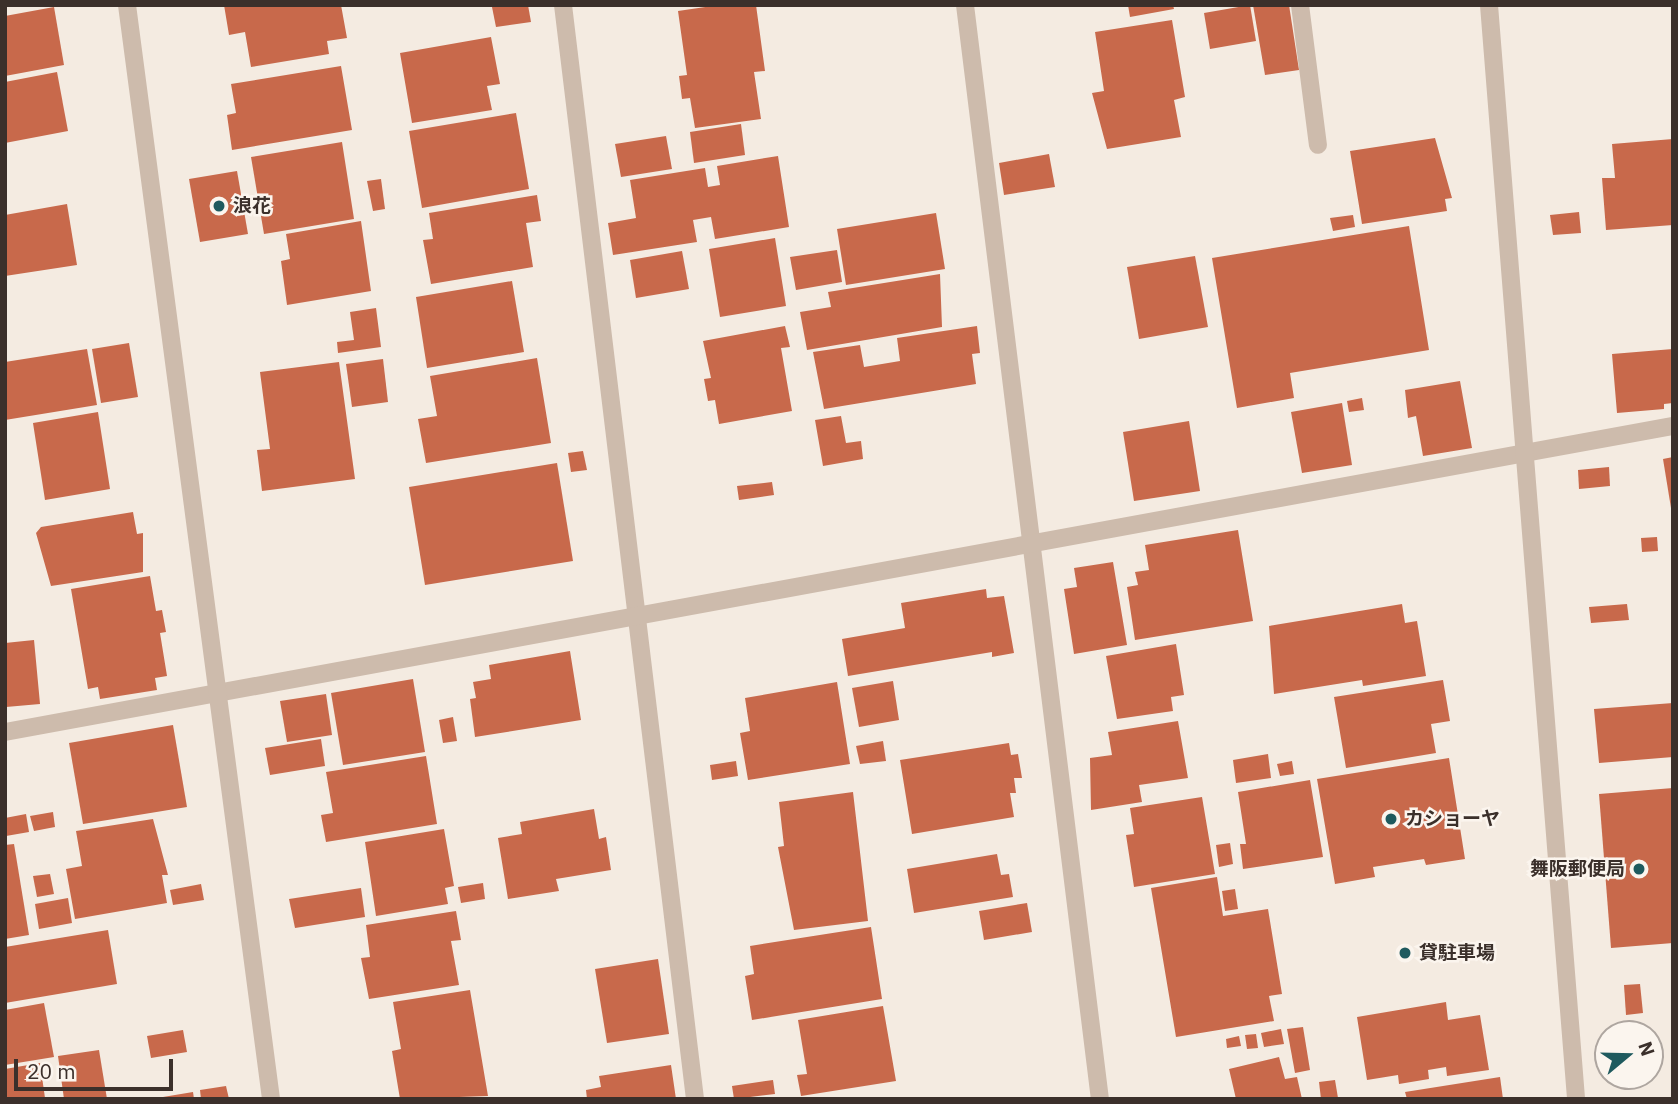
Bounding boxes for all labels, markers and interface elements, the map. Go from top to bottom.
place label: 浪花 [233,195,271,217]
marker: 浪花 [211,198,227,214]
place label: カショーヤ [1405,808,1500,830]
marker: カショーヤ [1383,811,1399,827]
place label: 舞阪郵便局 [1530,858,1625,880]
marker: 舞阪郵便局 [1631,861,1647,877]
place label: 貸駐車場 [1419,942,1495,964]
marker: 貸駐車場 [1397,945,1413,961]
north arrow [1594,1020,1664,1090]
text: N [1633,1038,1661,1059]
scale bar [18,1044,177,1088]
text: 20 m [27,1057,76,1085]

